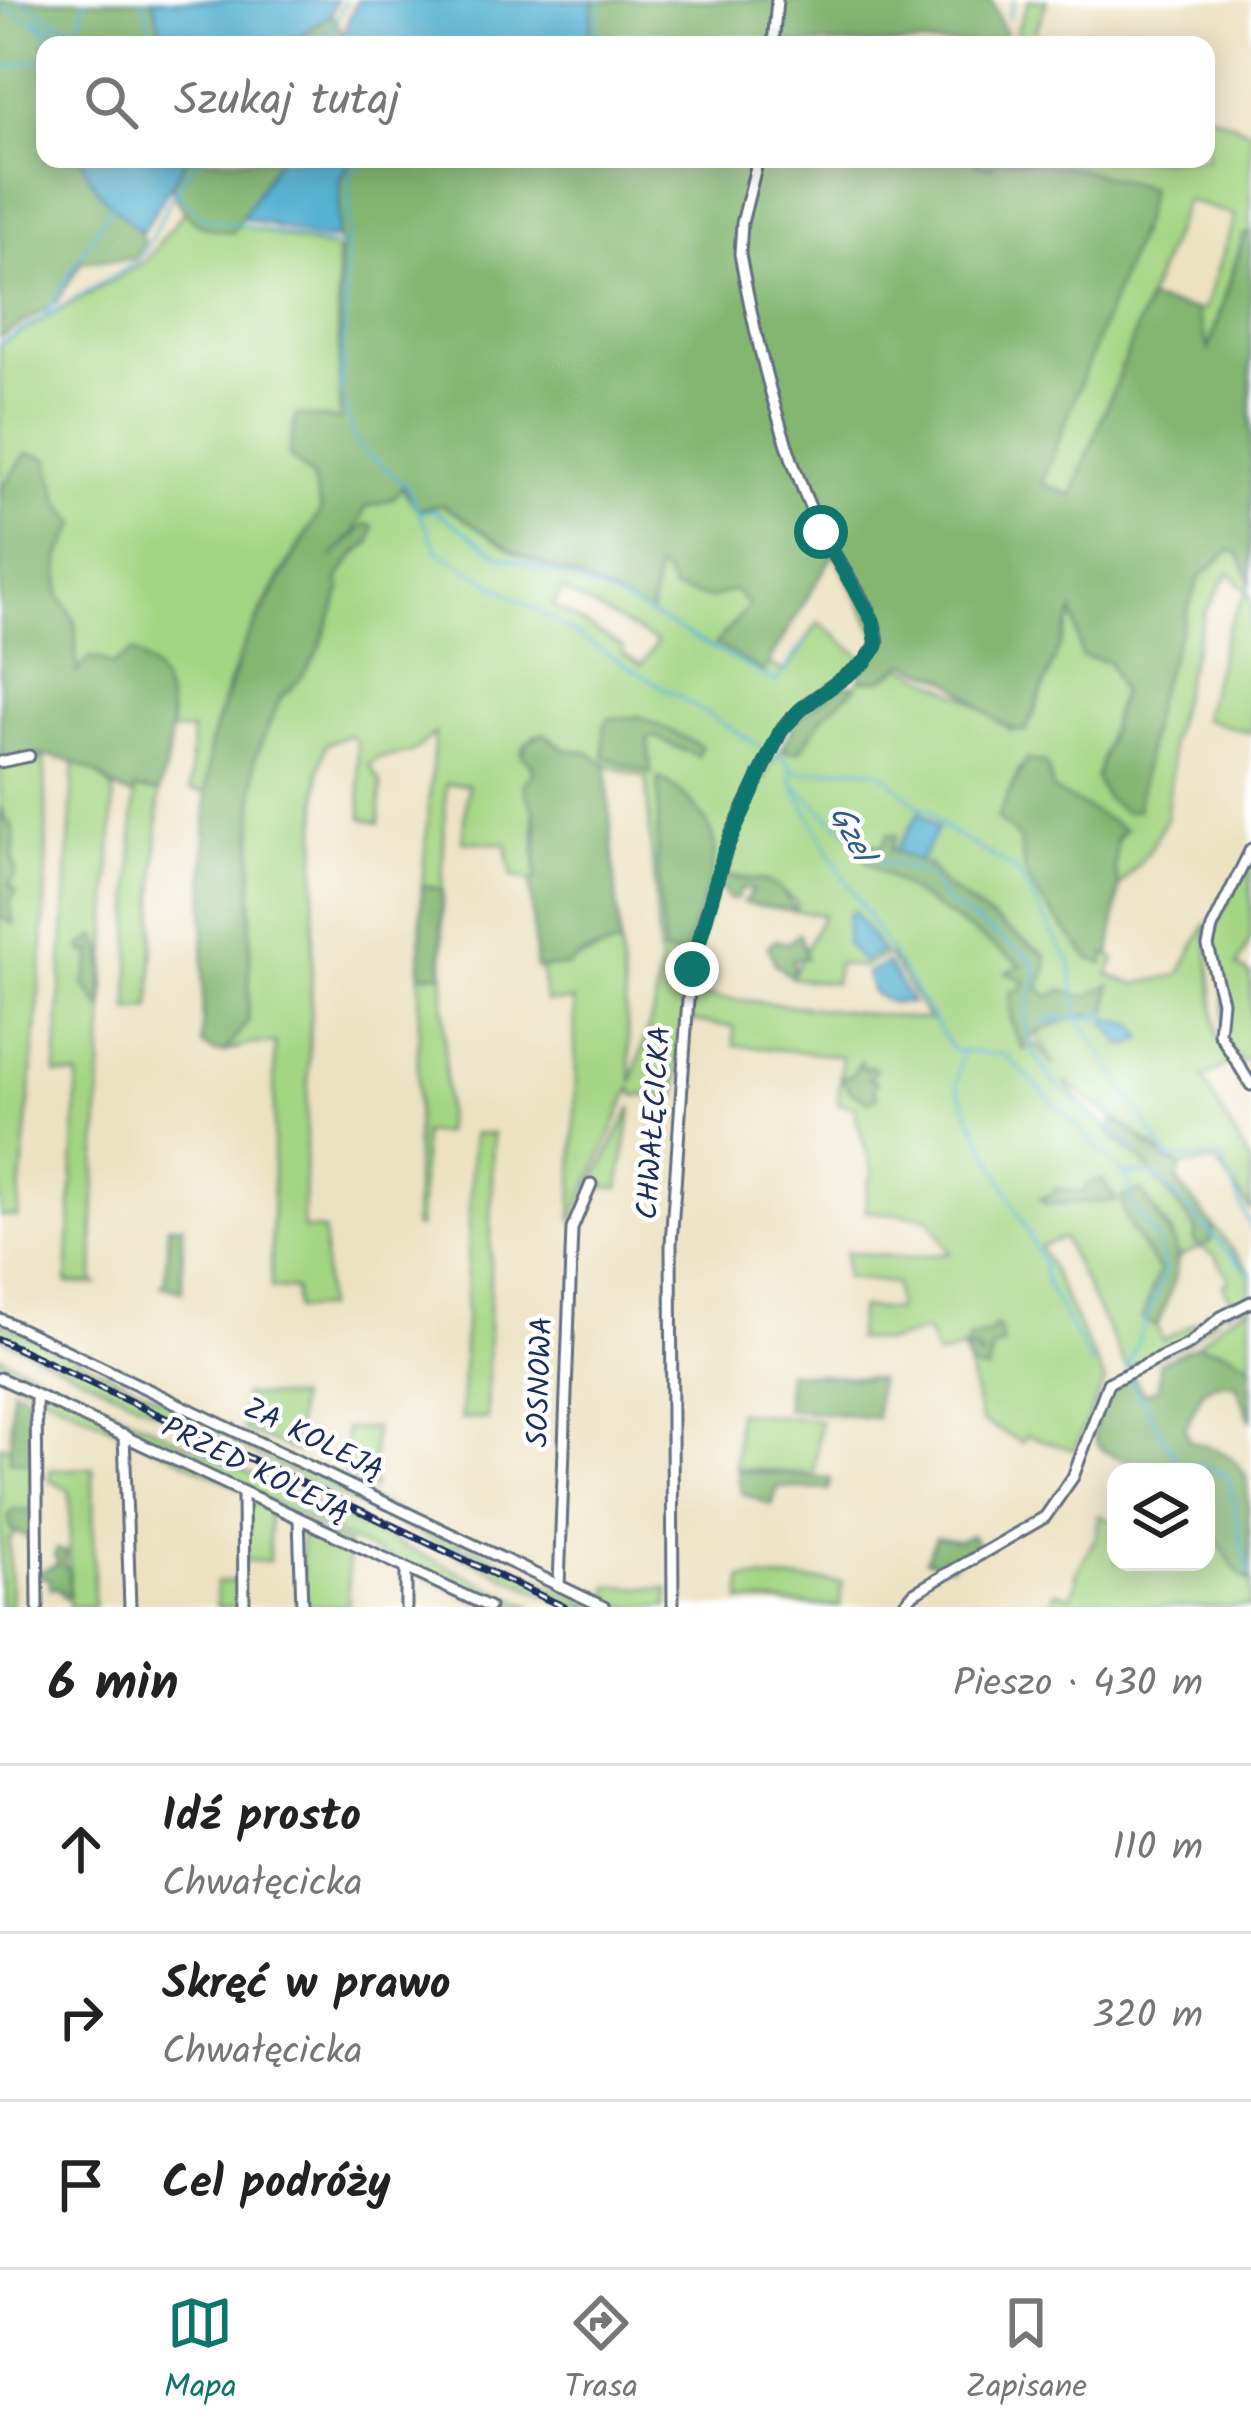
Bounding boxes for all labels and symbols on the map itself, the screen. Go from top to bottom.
route start [794,505,848,559]
water label: Gzel [813,796,889,877]
route end [665,942,719,996]
street label: CHWAŁĘCICKA [624,1025,686,1221]
street label: SOSNOWA [515,1316,567,1448]
street label: ZA KOLEJĄ [235,1385,391,1495]
street label: PRZED KOLEJĄ [153,1405,357,1537]

